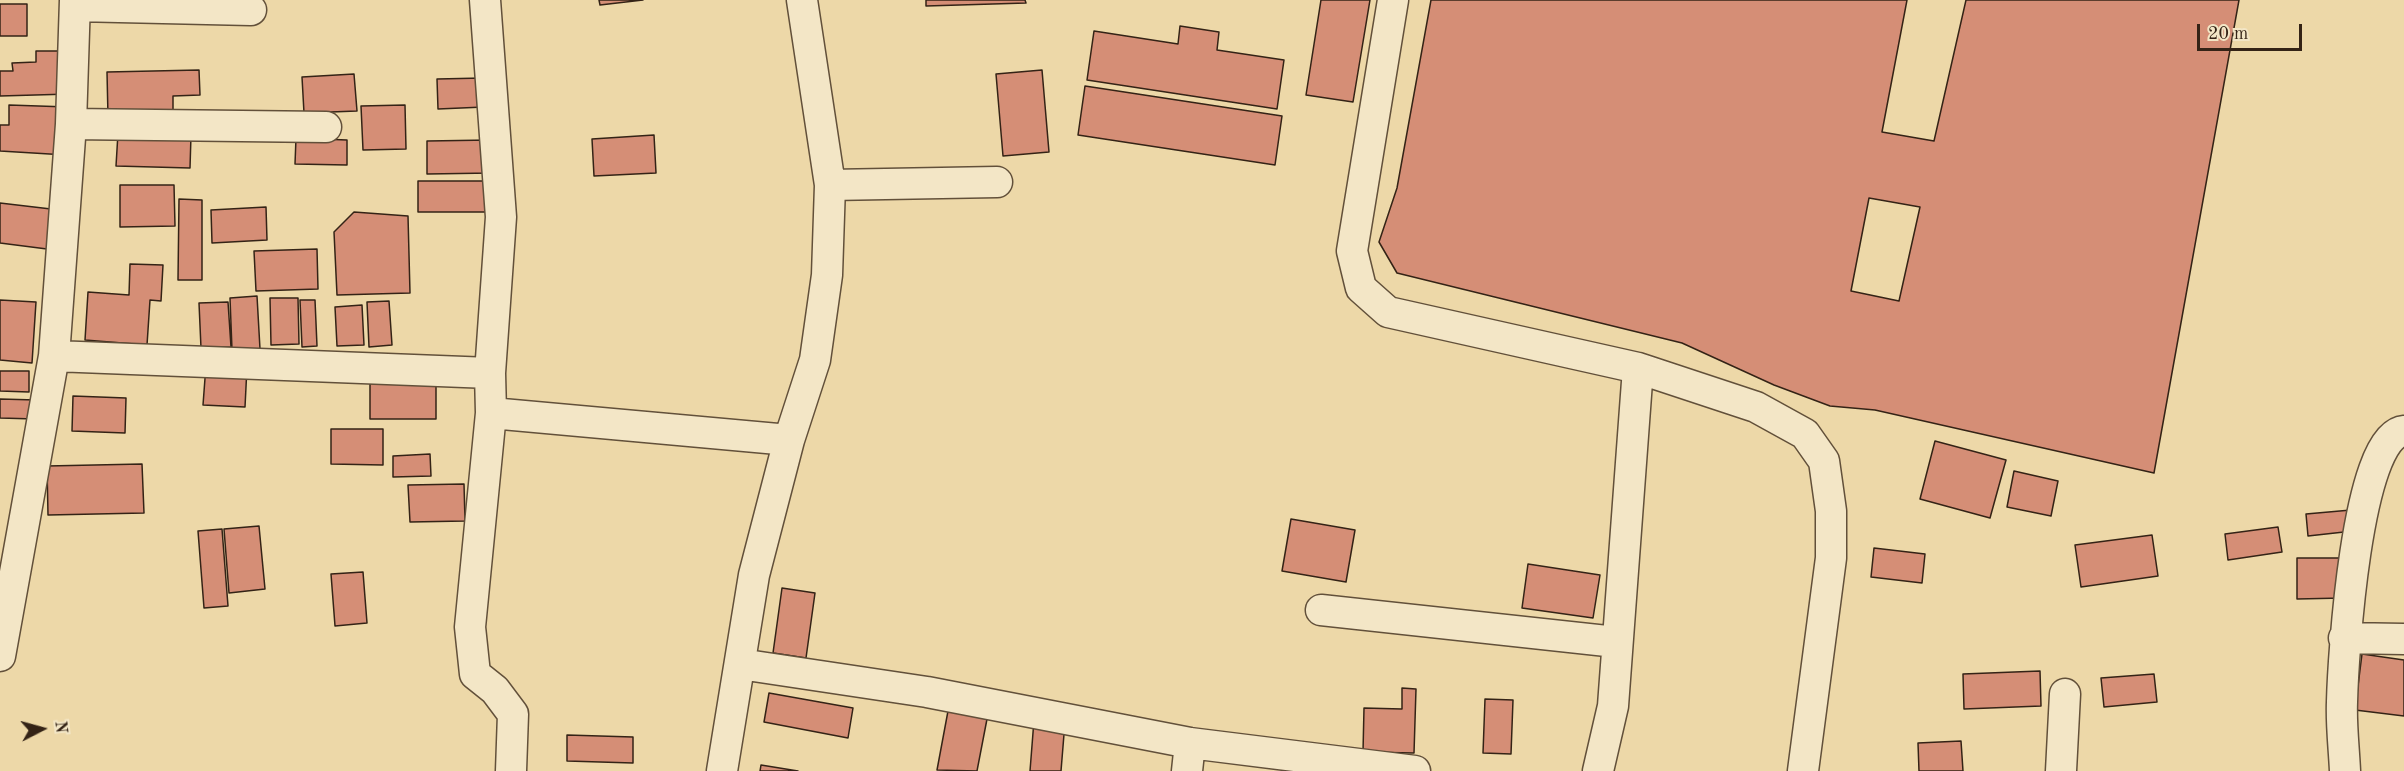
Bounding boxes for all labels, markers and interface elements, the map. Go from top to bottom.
scale bar [2200,12,2305,50]
text: 20 m [2208,25,2248,43]
north arrow [12,699,72,759]
text: N [51,720,68,734]

